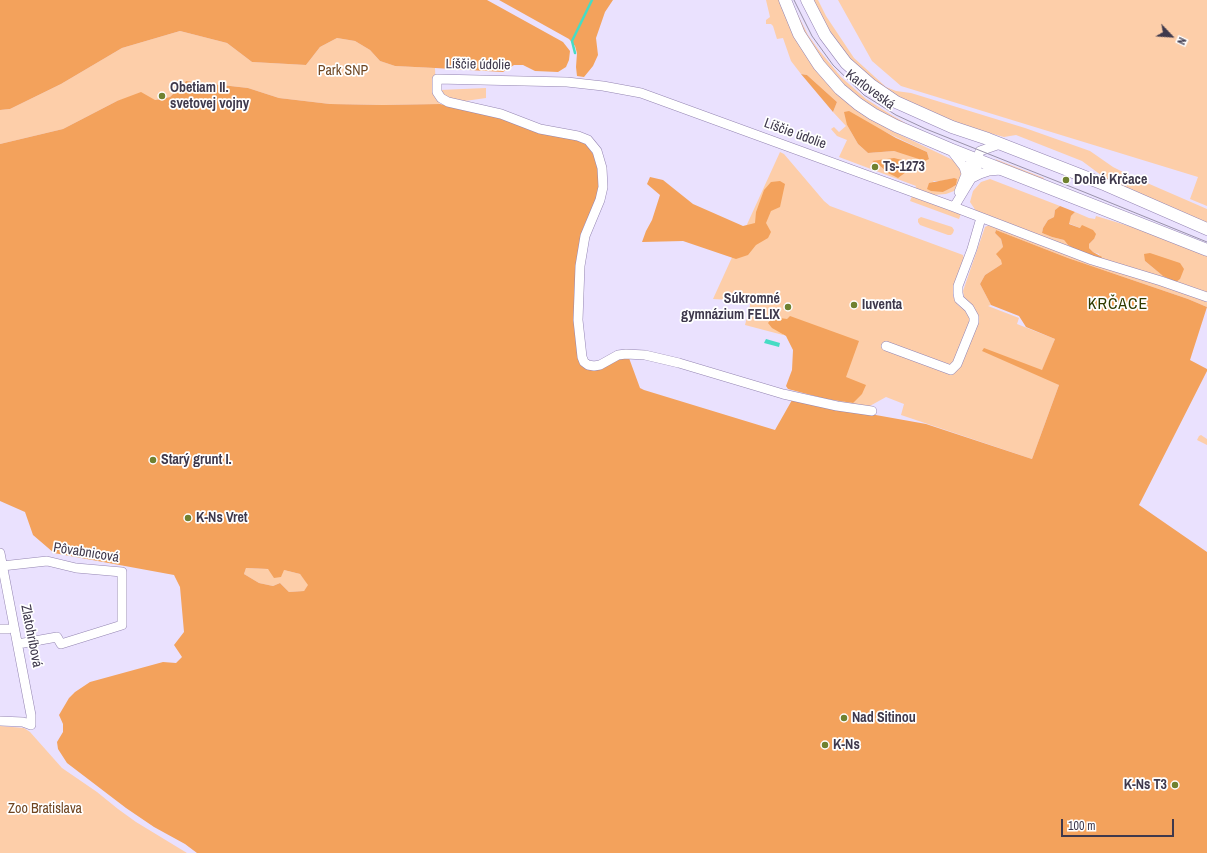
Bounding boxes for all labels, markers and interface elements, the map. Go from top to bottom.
north arrow [1151,16,1191,56]
text: N [1174,35,1190,47]
street label: Líščie údolie [445,56,511,74]
park label: Park SNP [318,63,368,79]
street label: Karloveská [842,67,898,113]
place label: Obetiam II. svetovej vojny [170,80,249,112]
marker: Obetiam II. svetovej vojny [157,91,167,101]
street label: Líščie údolie [762,115,828,153]
place label: Ts-1273 [883,159,925,175]
marker: Ts-1273 [870,162,880,172]
place label: Dolné Krčace [1074,172,1147,188]
marker: Dolné Krčace [1061,175,1071,185]
place label: Súkromné gymnázium FELIX [681,291,780,324]
district label: KRČACE [1088,295,1148,315]
place label: Iuventa [862,297,902,313]
marker: Iuventa [849,300,859,310]
marker: Súkromné gymnázium FELIX [783,302,793,312]
place label: Starý grunt I. [161,452,232,468]
marker: Starý grunt I. [148,455,158,465]
place label: K-Ns Vret [196,510,248,526]
marker: K-Ns Vret [183,513,193,523]
street label: Pôvabnicová [52,540,120,566]
street label: Zlatohríbová [17,603,45,669]
place label: Nad Sitinou [852,710,916,726]
marker: Nad Sitinou [839,713,849,723]
place label: K-Ns [833,737,860,753]
marker: K-Ns [820,740,830,750]
place label: K-Ns T3 [1124,777,1167,793]
marker: K-Ns T3 [1170,780,1180,790]
park label: Zoo Bratislava [8,801,82,817]
scale bar [1063,811,1176,837]
text: 100 m [1068,818,1095,834]

